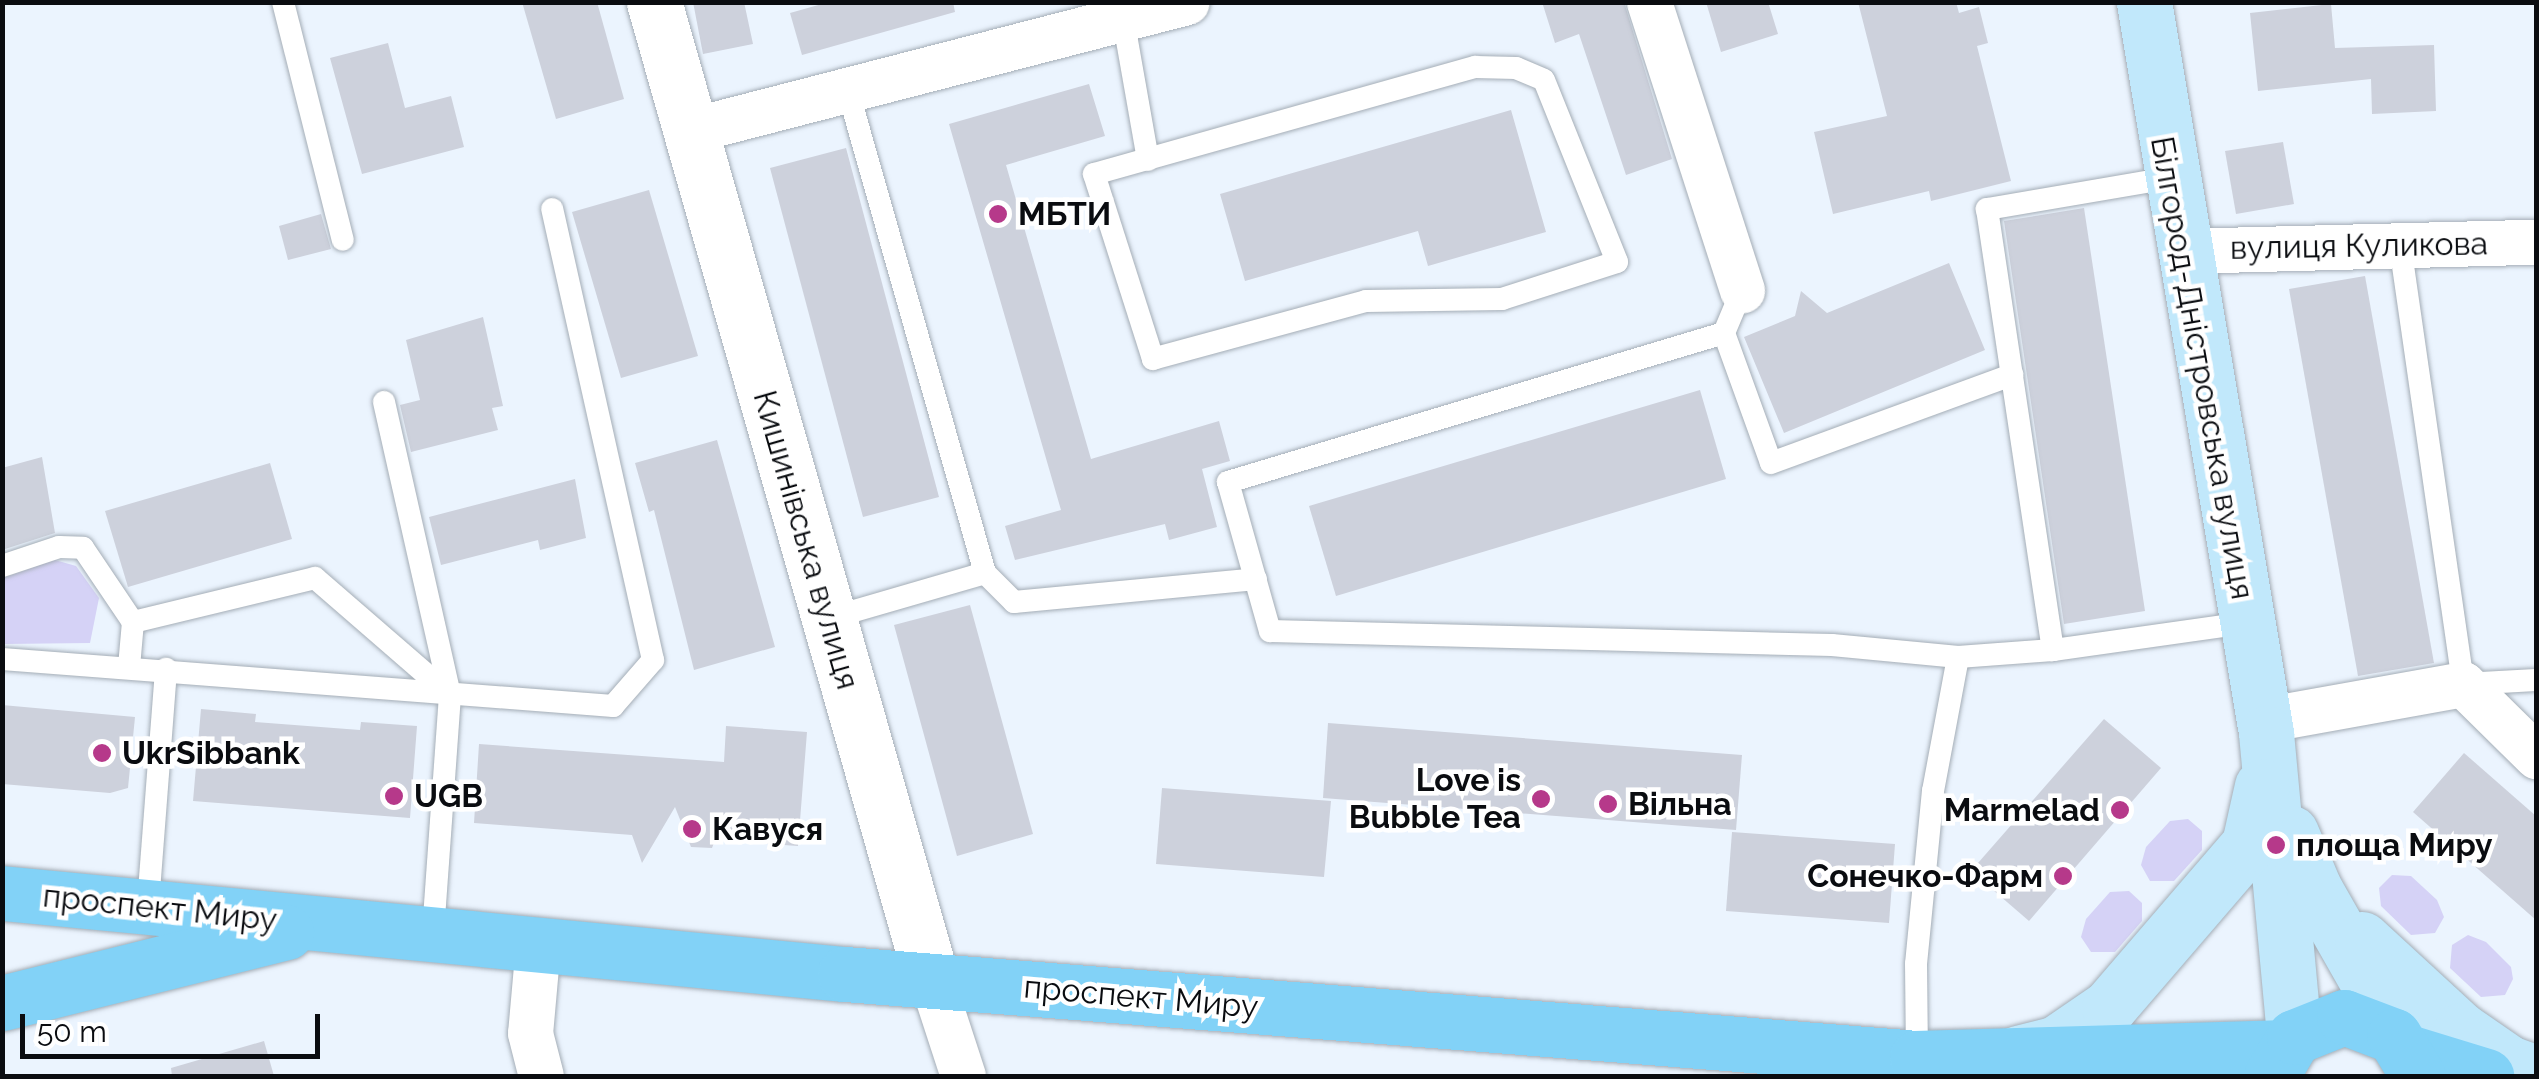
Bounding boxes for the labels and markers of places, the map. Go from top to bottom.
place label: МБТИ [1018,195,1111,233]
marker: МБТИ [987,203,1009,225]
place label: UkrSibbank [122,734,300,772]
marker: UkrSibbank [91,742,113,764]
place label: Love is Bubble Tea [1348,762,1521,837]
place label: UGB [414,777,483,815]
marker: UGB [383,785,405,807]
place label: Вільна [1628,785,1732,823]
marker: Love is Bubble Tea [1530,788,1552,810]
place label: Marmelad [1944,791,2100,829]
marker: Вільна [1597,793,1619,815]
marker: Marmelad [2109,799,2131,821]
place label: Кавуся [712,810,823,848]
marker: Кавуся [681,818,703,840]
place label: площа Миру [2296,826,2493,864]
marker: площа Миру [2265,834,2287,856]
place label: Сонечко-Фарм [1807,857,2043,895]
marker: Сонечко-Фарм [2052,865,2074,887]

